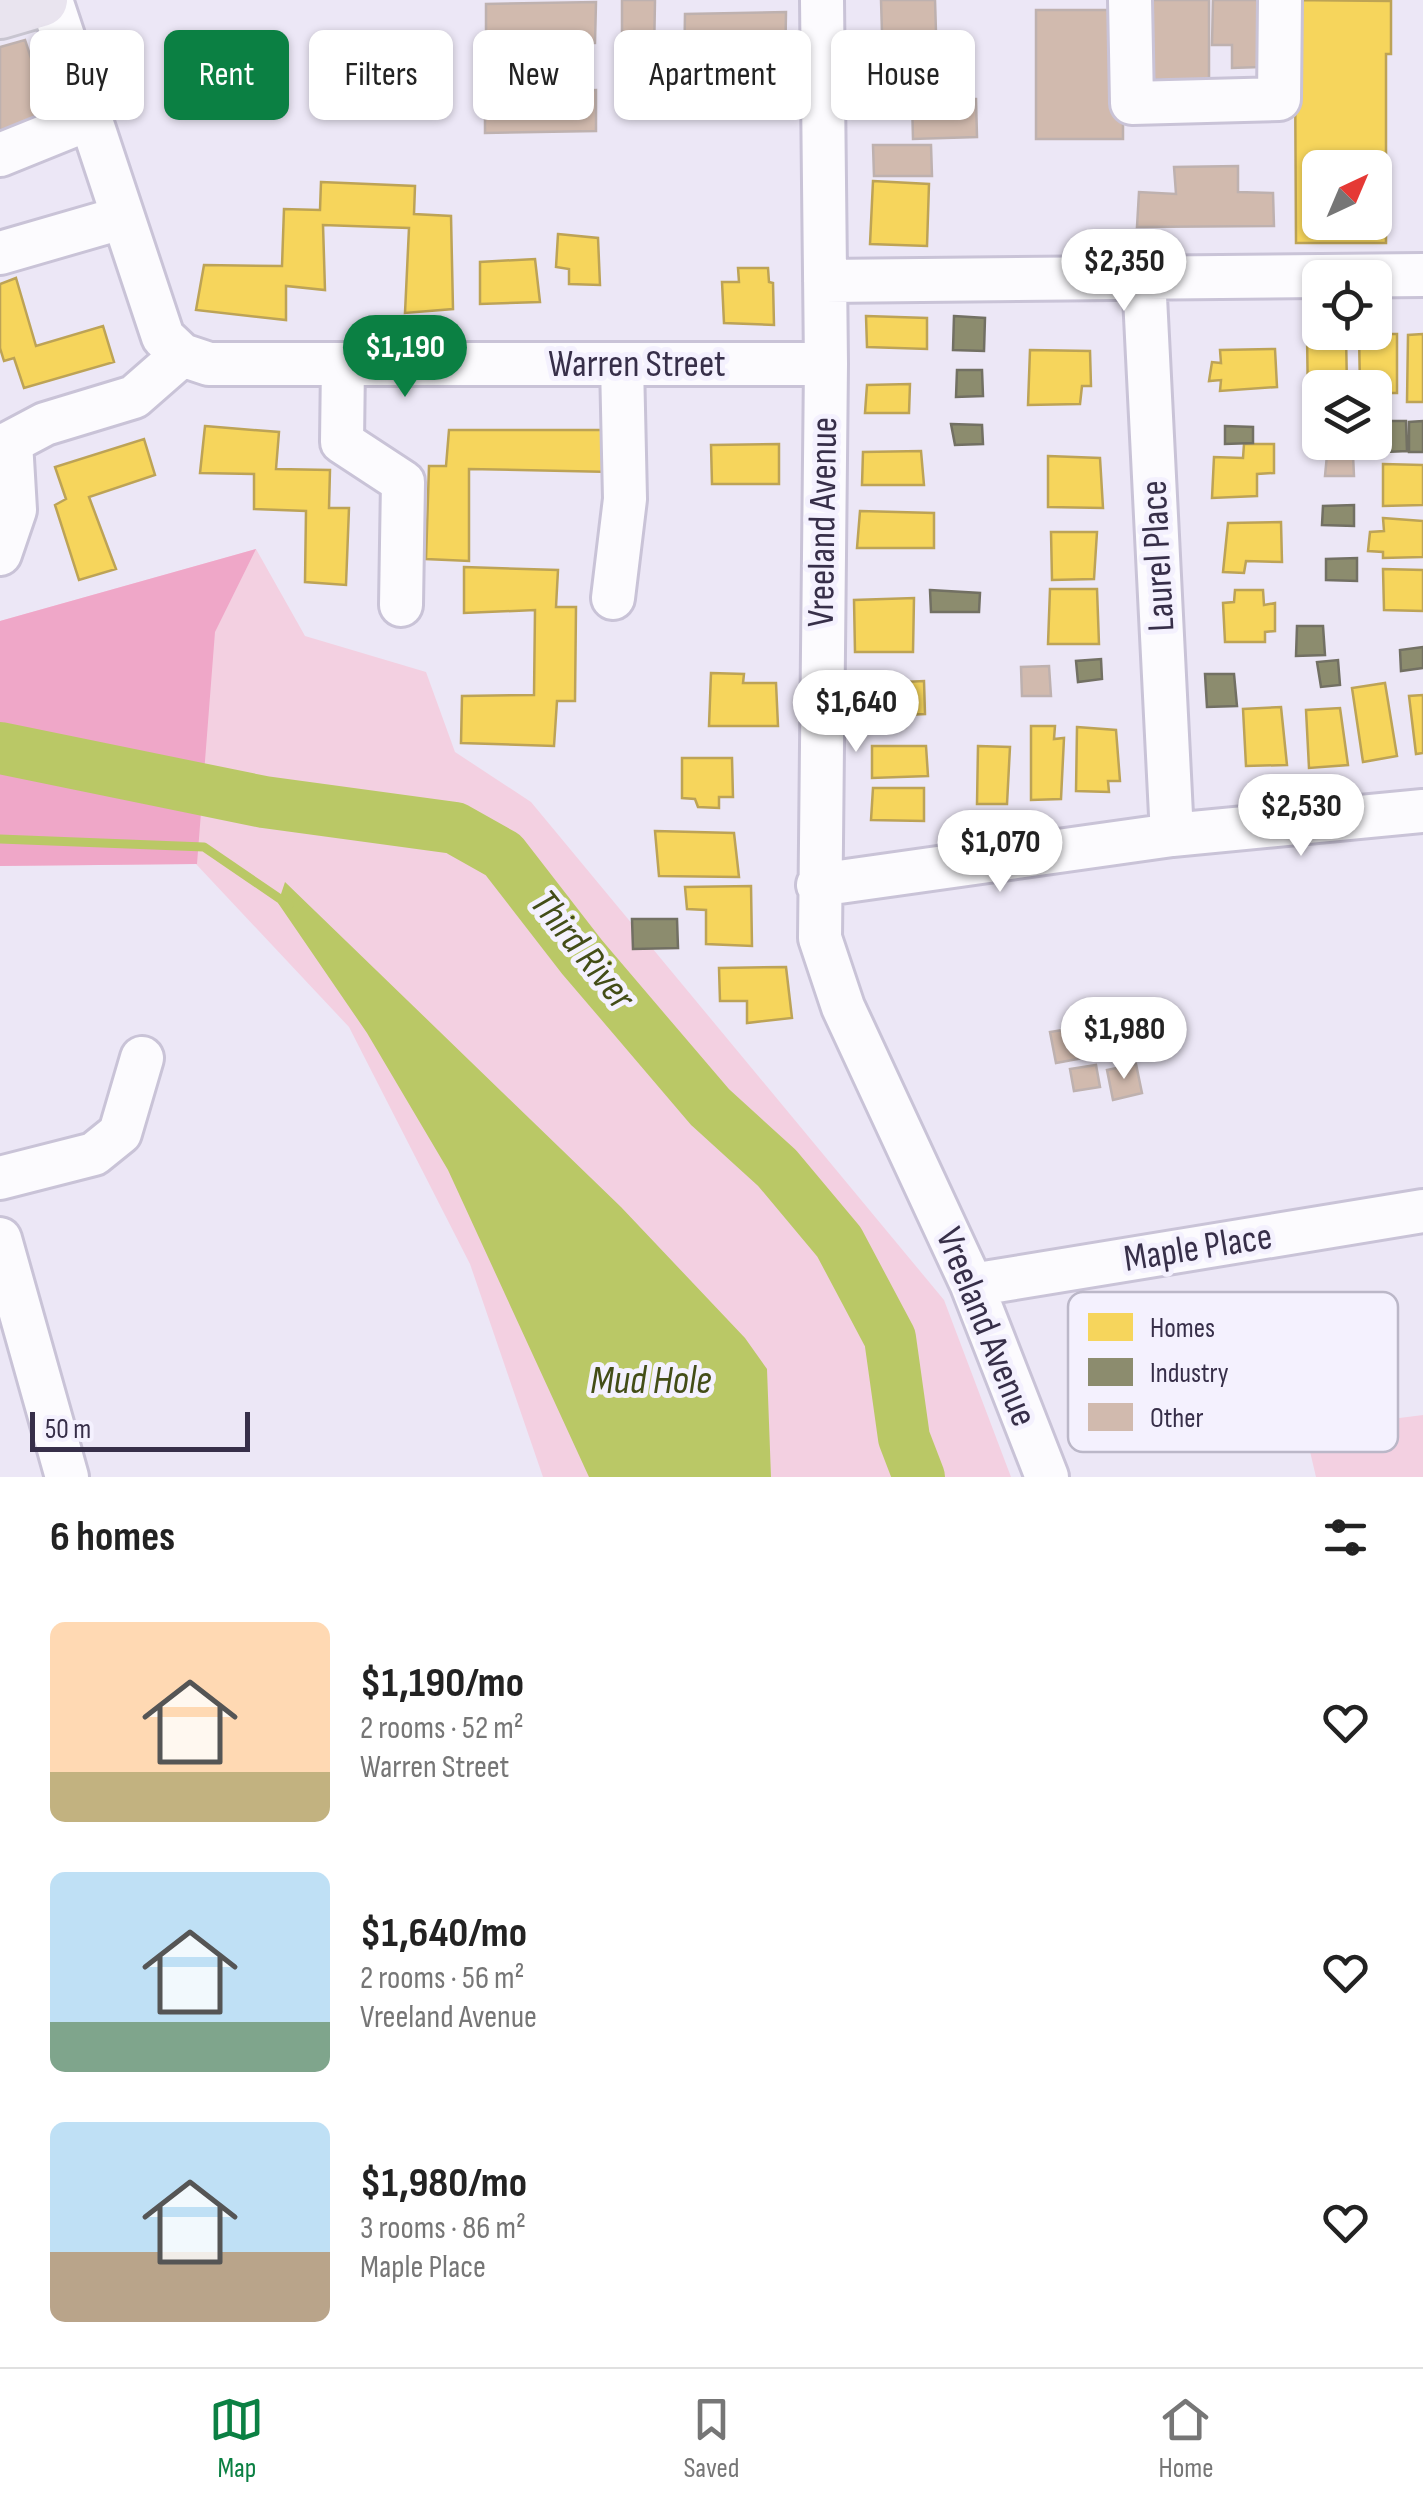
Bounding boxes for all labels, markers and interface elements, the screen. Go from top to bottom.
chip: Buy [30,30,144,120]
chip: Rent [164,30,289,120]
chip: Filters [309,30,453,120]
chip: New [473,30,594,120]
chip: Apartment [614,30,811,120]
chip: House [831,30,975,120]
north arrow [1302,150,1392,240]
map controls [1302,150,1392,460]
pin: $2,350 [1043,229,1205,314]
text: $2,350 [1083,242,1165,281]
button: locate [1302,260,1392,350]
pin: $1,190 [324,315,486,400]
text: $1,190 [365,328,445,367]
street label: Warren Street [548,342,726,387]
button: layers [1302,370,1392,460]
street label: Vreeland Avenue [799,417,847,627]
street label: Laurel Place [1132,479,1184,633]
pin: $1,640 [775,670,937,755]
text: $1,640 [815,683,897,722]
pin: $2,530 [1220,774,1382,859]
text: $2,530 [1260,787,1342,826]
pin: $1,070 [919,810,1081,895]
text: $1,070 [959,823,1041,862]
water label: Third River [519,881,646,1021]
pin: $1,980 [1043,997,1205,1082]
text: $1,980 [1083,1010,1165,1049]
street label: Maple Place [1121,1214,1275,1282]
street label: Vreeland Avenue [926,1221,1046,1433]
legend [1068,1292,1398,1452]
text: Homes [1150,1312,1215,1345]
water label: Mud Hole [590,1357,712,1405]
text: Industry [1150,1357,1229,1390]
text: Other [1150,1402,1204,1435]
scale bar [30,1407,250,1452]
text: 50 m [45,1413,91,1446]
icon: filters [1318,1510,1373,1565]
text: 6 homes [50,1512,175,1563]
text: $1,190/mo [360,1658,524,1709]
icon: home [130,1662,250,1782]
icon: heart [1318,1695,1373,1750]
text: 2 rooms · 52 m² [360,1709,524,1748]
text: Warren Street [360,1748,509,1787]
text: $1,640/mo [360,1908,527,1959]
icon: home [130,1912,250,2032]
icon: heart [1318,1945,1373,2000]
text: 2 rooms · 56 m² [360,1959,525,1998]
text: Vreeland Avenue [360,1998,537,2037]
text: $1,980/mo [360,2158,527,2209]
icon: home [130,2162,250,2282]
icon: heart [1318,2195,1373,2250]
text: 3 rooms · 86 m² [360,2209,526,2248]
text: Maple Place [360,2248,486,2287]
tab: Map [209,2392,264,2485]
tab: Saved [683,2392,740,2485]
tab: Home [1158,2392,1214,2485]

